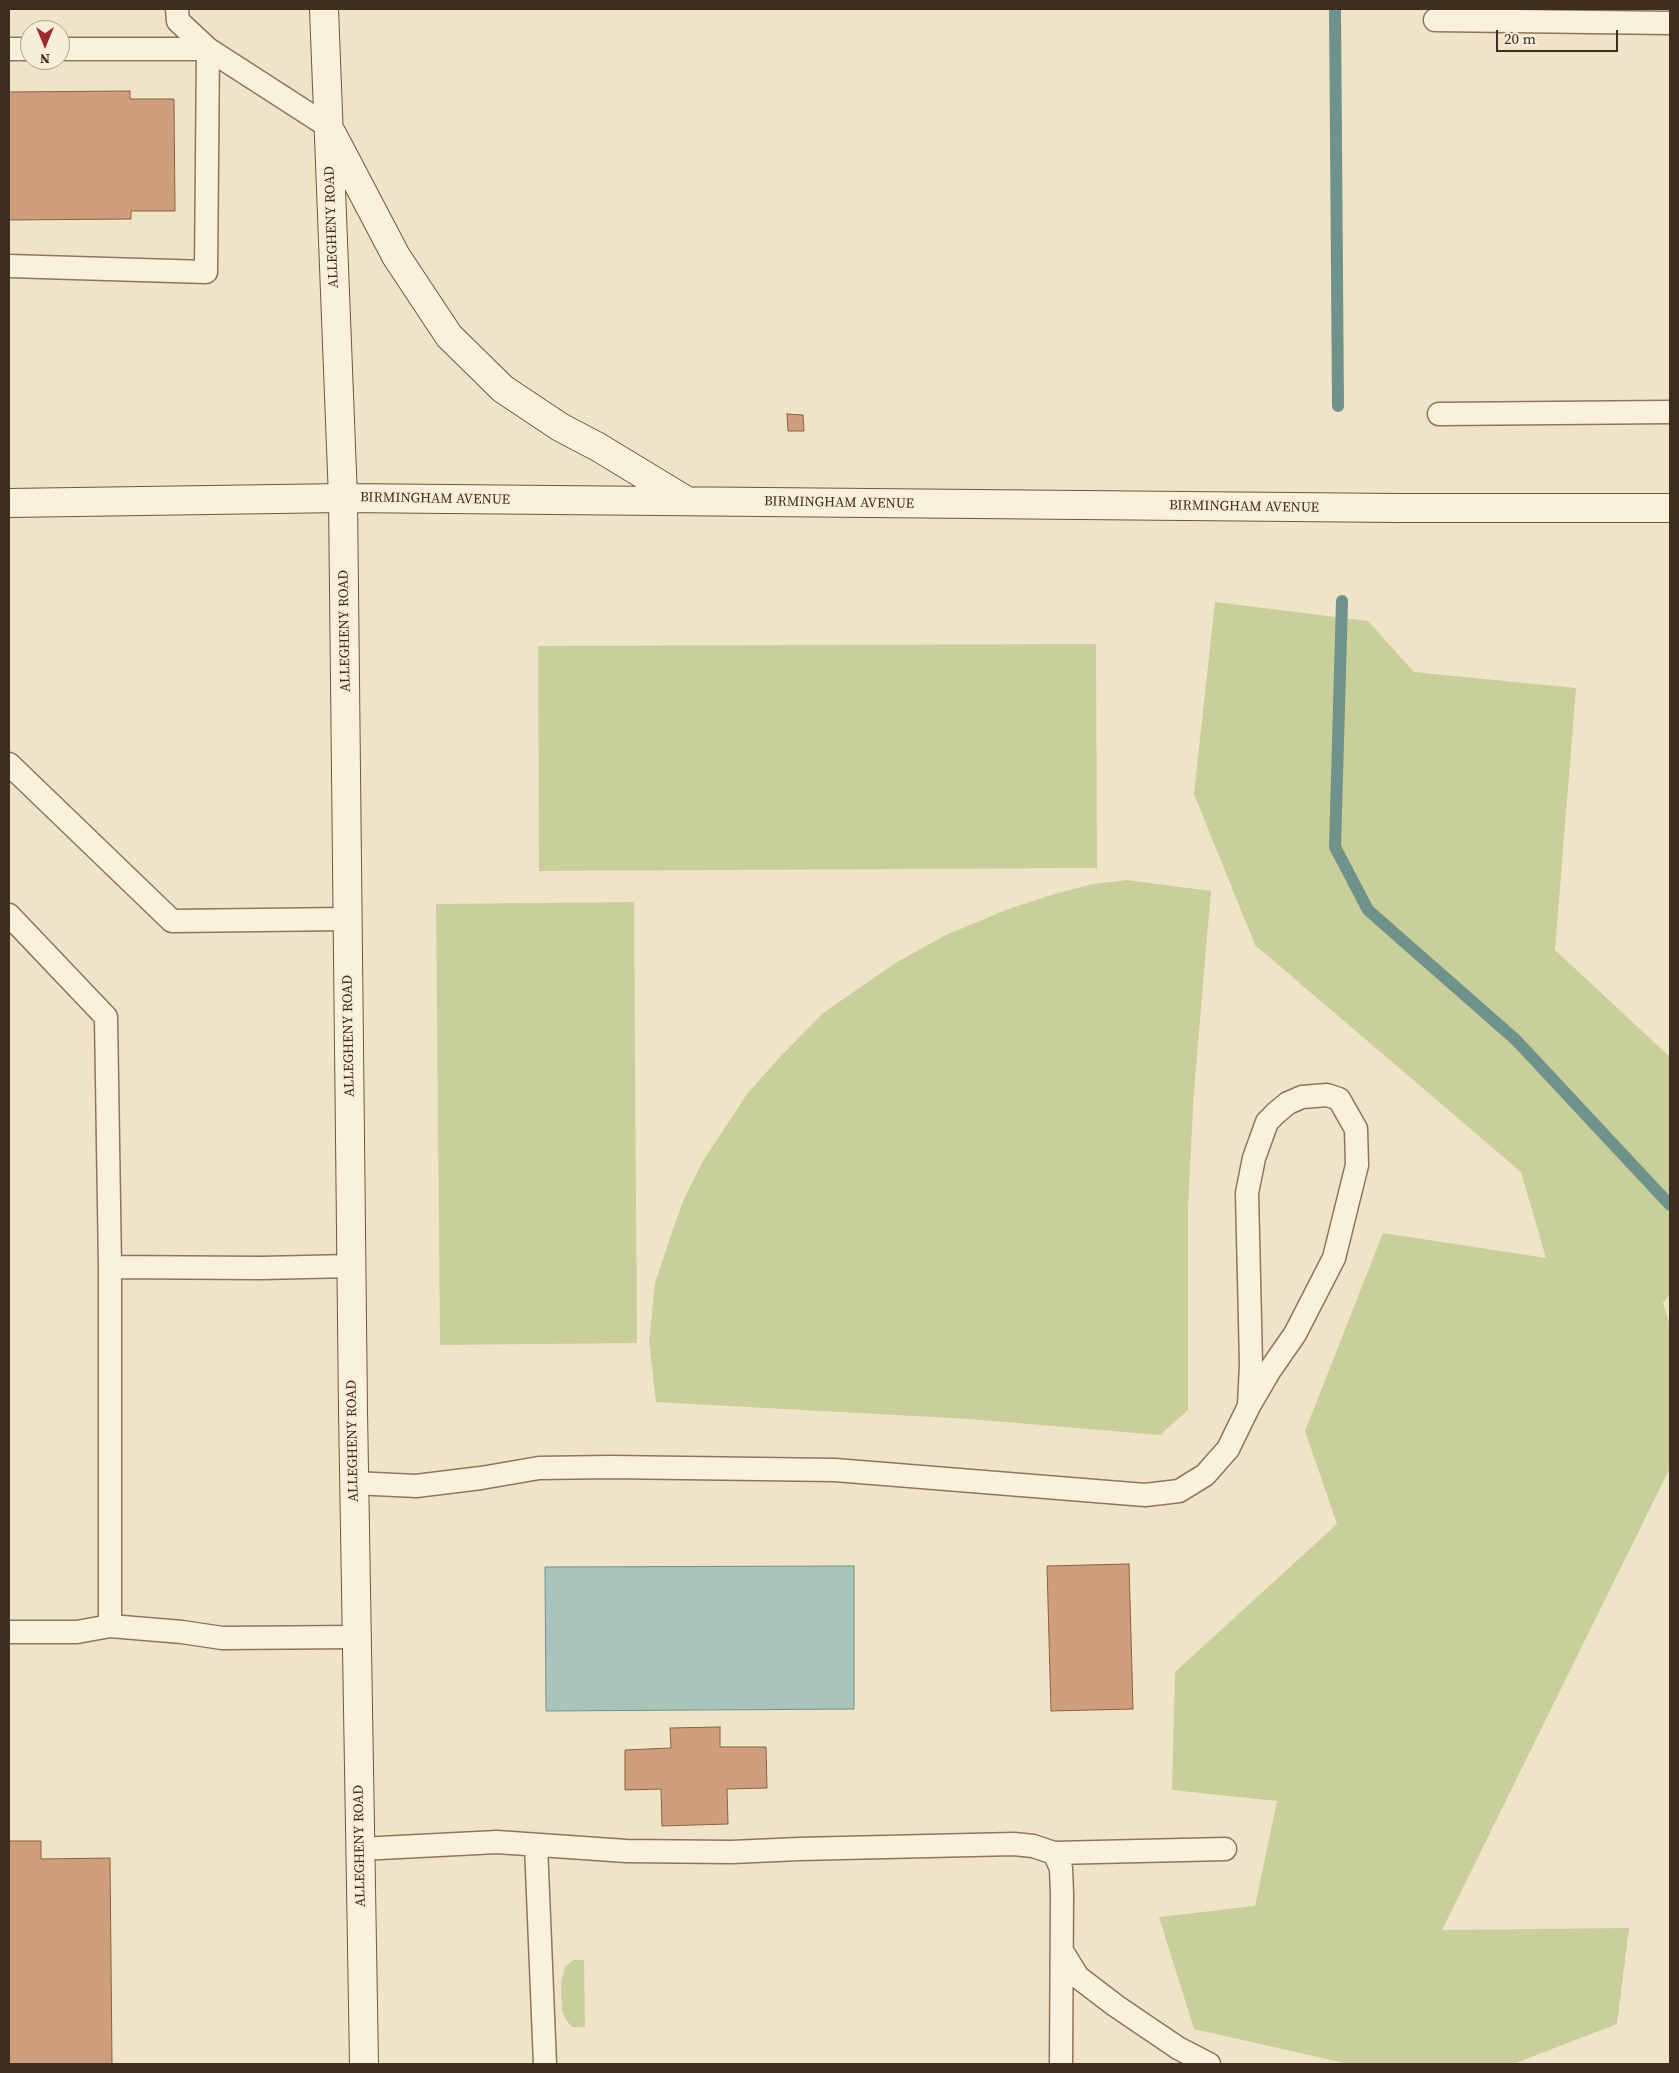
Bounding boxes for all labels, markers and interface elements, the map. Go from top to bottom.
north arrow [20,20,70,70]
scale bar [1499,20,1622,52]
text: 20 m [1504,28,1536,49]
text: N [40,49,50,69]
street label: ALLEGHENY ROAD [321,166,343,288]
street label: BIRMINGHAM AVENUE [360,489,510,509]
street label: BIRMINGHAM AVENUE [764,493,914,513]
street label: BIRMINGHAM AVENUE [1169,497,1319,517]
street label: ALLEGHENY ROAD [336,570,354,692]
street label: ALLEGHENY ROAD [340,975,358,1097]
street label: ALLEGHENY ROAD [344,1380,362,1502]
street label: ALLEGHENY ROAD [351,1785,369,1907]

